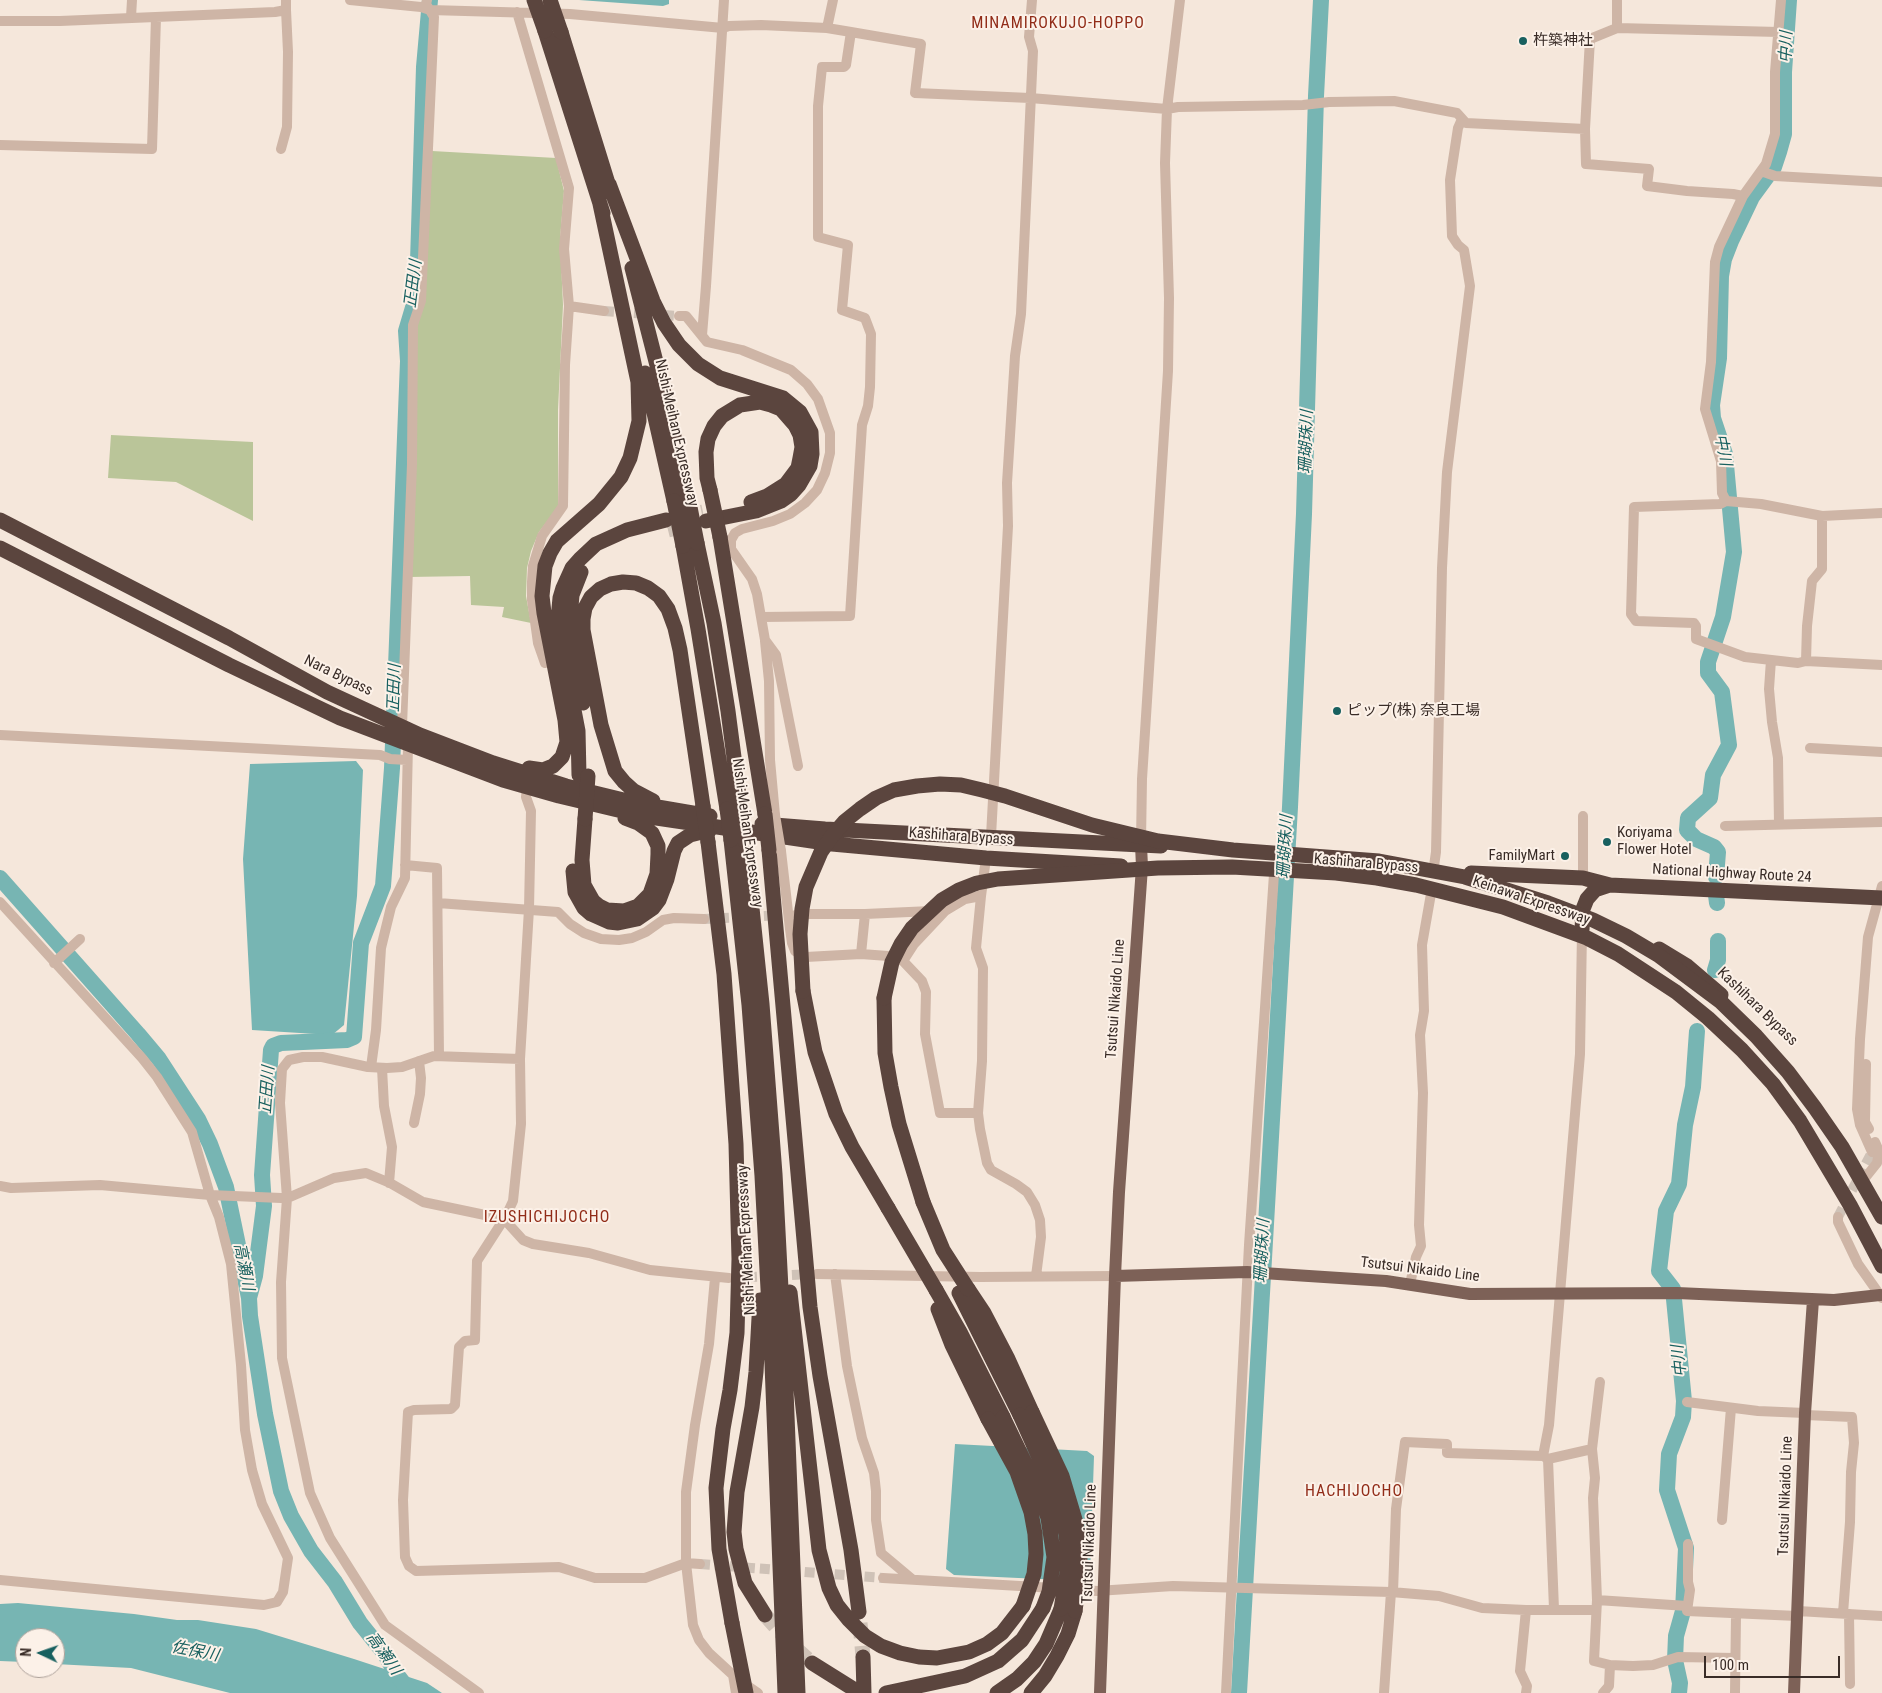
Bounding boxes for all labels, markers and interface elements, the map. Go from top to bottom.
district label: MINAMIROKUJO-HOPPO [969,14,1147,34]
water label: 中川 [1777,31,1797,63]
place label: 杵築神社 [1533,32,1593,50]
marker: 杵築神社 [1517,35,1529,47]
water label: 正田川 [402,259,426,309]
street label: Nishi-Meihan Expressway [650,358,702,508]
water label: 珊瑚珠川 [1296,410,1318,474]
water label: 中川 [1710,432,1734,468]
street label: Nara Bypass [301,652,375,700]
water label: 正田川 [385,664,405,712]
place label: ピップ(株) 奈良工場 [1347,702,1480,720]
marker: ピップ(株) 奈良工場 [1331,705,1343,717]
street label: Nishi-Meihan Expressway [728,757,766,909]
water label: 珊瑚珠川 [1275,815,1297,879]
street label: Kashihara Bypass [908,824,1014,850]
place label: Koriyama Flower Hotel [1617,824,1692,859]
marker: Koriyama Flower Hotel [1601,836,1613,848]
place label: FamilyMart [1489,847,1555,865]
street label: Kashihara Bypass [1313,850,1419,878]
marker: FamilyMart [1559,850,1571,862]
street label: National Highway Route 24 [1652,861,1812,887]
street label: Keinawa Expressway [1470,872,1592,930]
street label: Tsutsui Nikaido Line [1103,939,1129,1059]
street label: Kashihara Bypass [1713,964,1801,1050]
water label: 正田川 [257,1065,279,1115]
street label: Nishi-Meihan Expressway [734,1164,760,1316]
district label: IZUSHICHIJOCHO [482,1208,612,1228]
water label: 珊瑚珠川 [1252,1219,1274,1283]
water label: 高瀬川 [229,1242,257,1292]
street label: Tsutsui Nikaido Line [1359,1254,1481,1286]
water label: 中川 [1669,1344,1691,1378]
street label: Tsutsui Nikaido Line [1775,1436,1797,1556]
district label: HACHIJOCHO [1304,1482,1404,1502]
street label: Tsutsui Nikaido Line [1079,1484,1101,1604]
north arrow [15,1628,65,1678]
water label: 高瀬川 [361,1629,405,1679]
water label: 佐保川 [170,1638,220,1666]
scale bar [1707,1646,1843,1678]
text: N [18,1648,34,1657]
text: 100 m [1712,1656,1749,1674]

